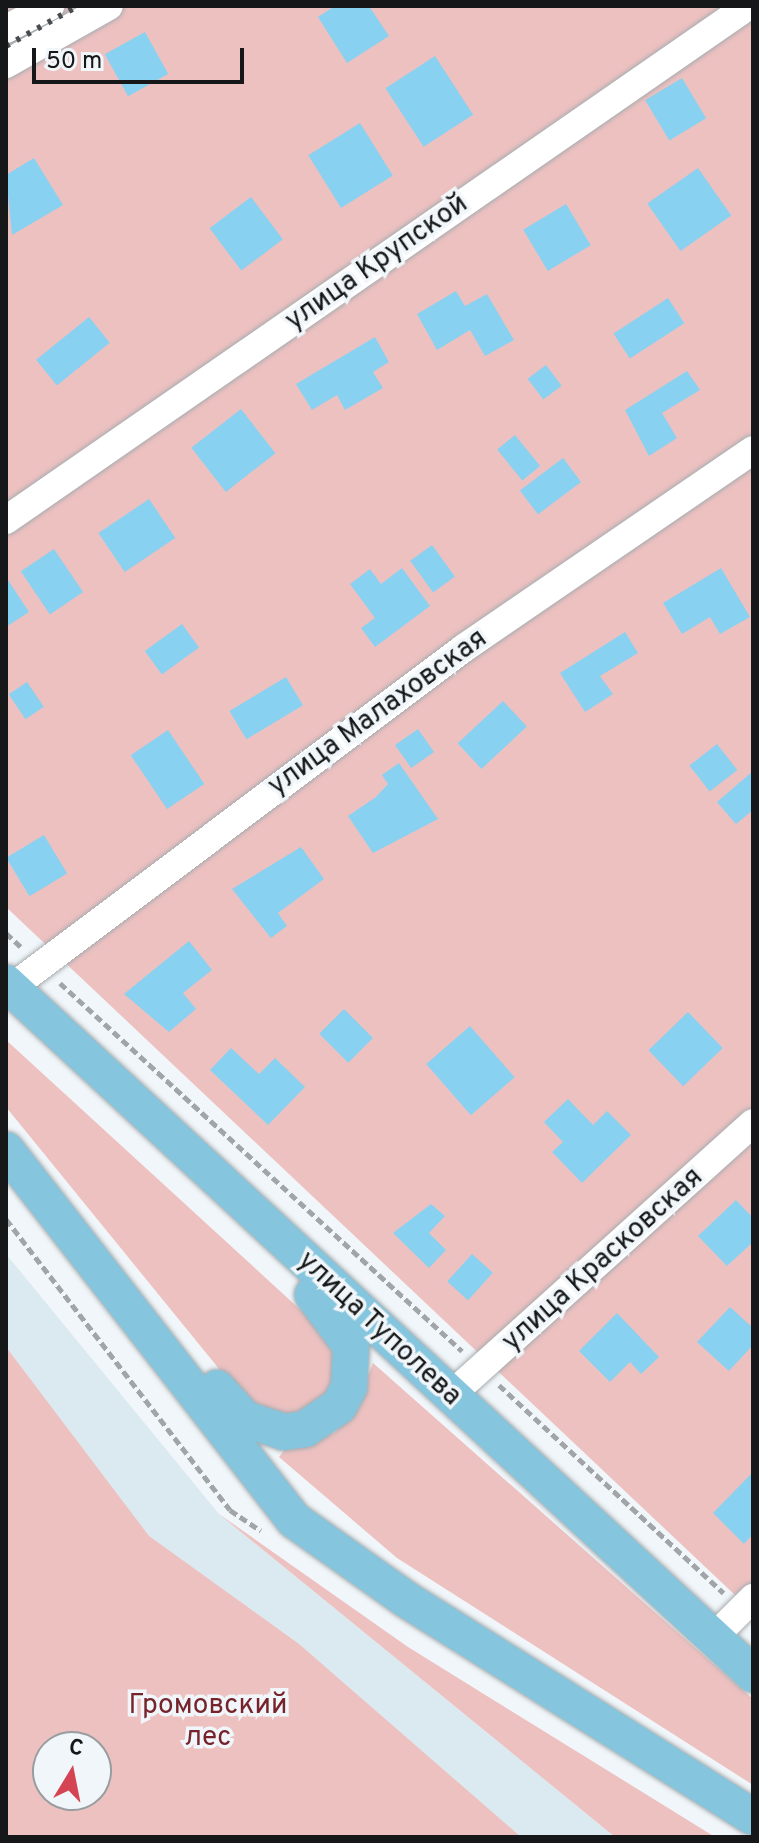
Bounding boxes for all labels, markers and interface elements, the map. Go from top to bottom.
scale bar [36,32,248,82]
text: 50 m [46,47,102,77]
street label: улица Крупской [279,188,475,338]
street label: улица Малаховская [262,622,494,804]
street label: улица Красковская [496,1161,710,1359]
street label: улица Туполева [290,1244,468,1414]
park label: Громовский лес [128,1689,288,1755]
north arrow [32,1731,112,1811]
text: С [67,1734,85,1763]

